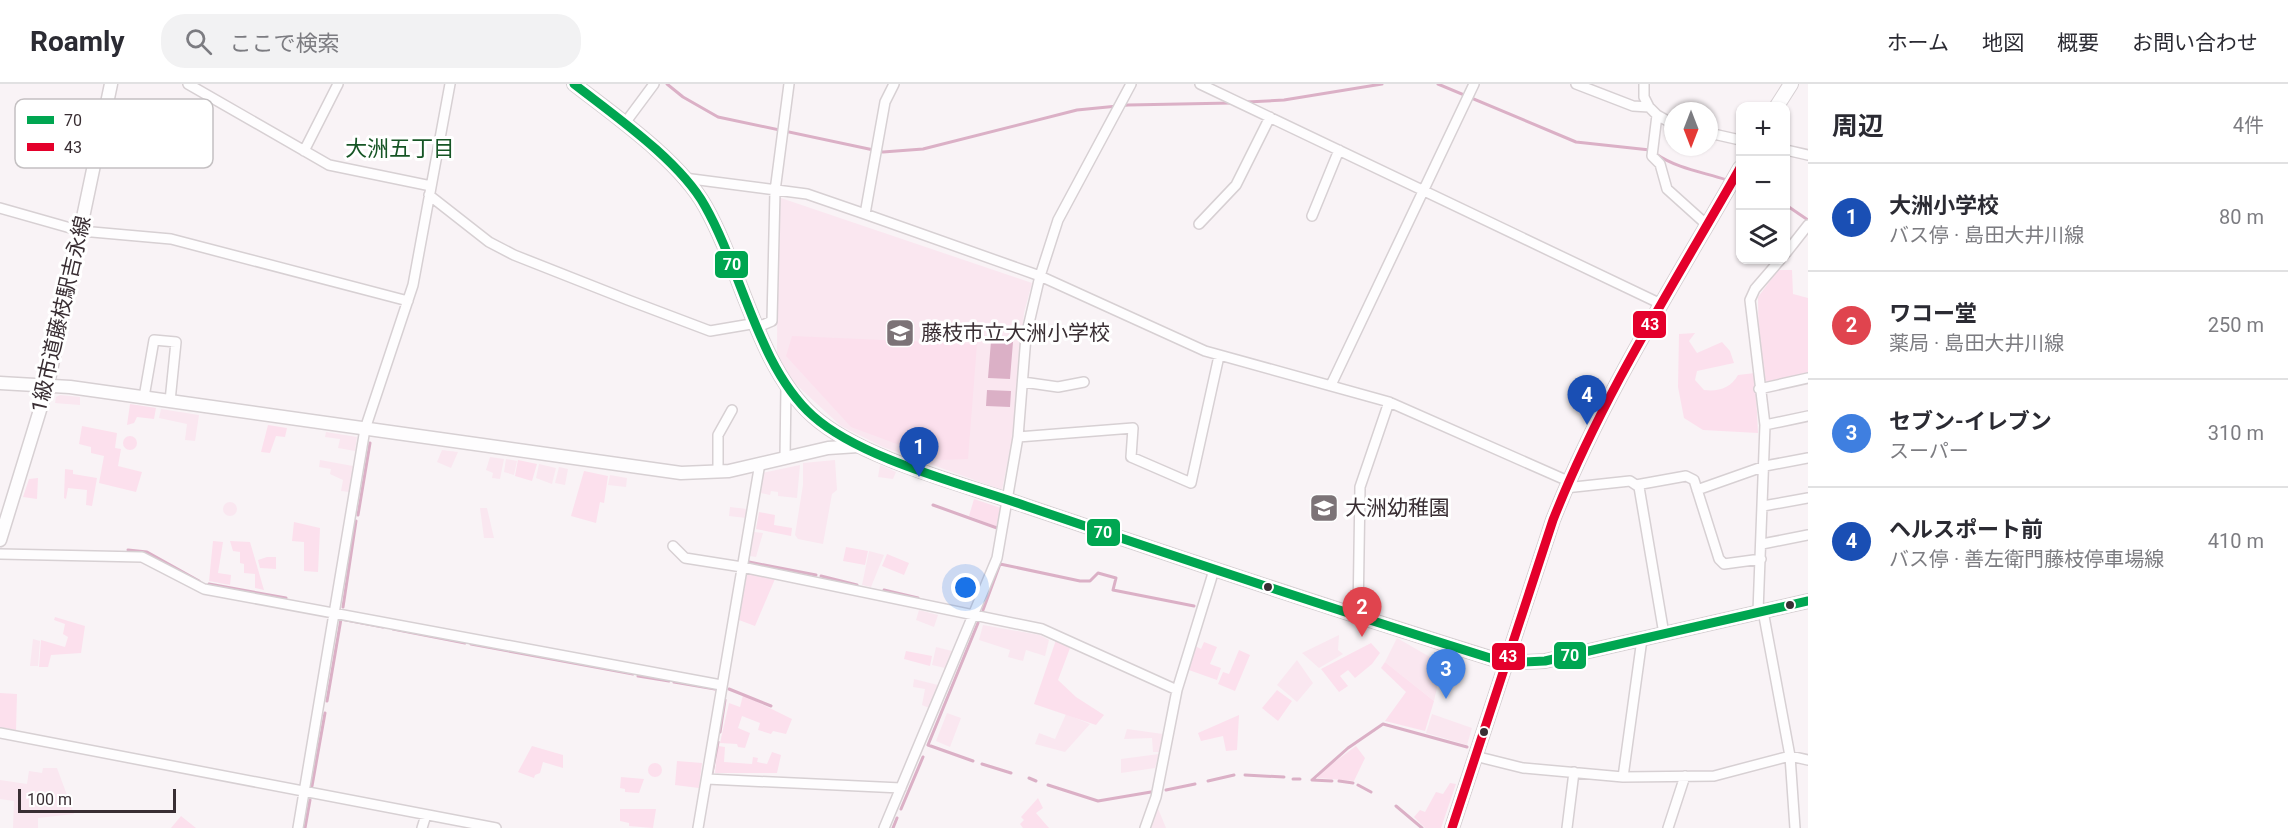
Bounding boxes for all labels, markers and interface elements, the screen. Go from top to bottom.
search box [161,14,581,68]
text: Roamly [30,25,125,58]
icon: search [182,25,215,58]
text: ここで検索 [230,31,340,56]
text: ホーム [1887,31,1949,55]
text: 地図 [1982,31,2024,55]
text: 概要 [2057,31,2099,55]
text: お問い合わせ [2132,31,2258,55]
legend [15,99,213,168]
north arrow [1664,102,1718,156]
map controls [1736,102,1790,264]
button: + [1736,102,1790,156]
text: 70 [64,111,82,130]
text: 周辺 [1832,111,1884,141]
text: 4件 [2233,113,2264,137]
district label: 大洲五丁目 [345,136,455,161]
text: 43 [64,138,82,157]
button: − [1736,156,1790,210]
text: 大洲小学校 [1889,193,1999,218]
text: 1 [1846,205,1857,229]
text: 80 m [2219,205,2264,229]
button: layers [1736,210,1790,264]
street label: 1級市道藤枝駅吉永線 [27,213,95,415]
text: バス停 · 島田大井川線 [1889,223,2084,247]
line badge: 70 [714,250,749,279]
text: 70 [723,255,741,274]
text: ワコー堂 [1889,301,1977,326]
line badge: 43 [1632,310,1667,339]
text: 2 [1846,313,1857,337]
text: 250 m [2208,313,2264,337]
text: 43 [1641,315,1659,334]
school or university icon: 藤枝市立大洲小学校 [884,317,916,349]
place label: 藤枝市立大洲小学校 [921,321,1110,345]
text: 薬局 · 島田大井川線 [1889,331,2064,355]
pin: 4 [1568,376,1606,425]
text: セブン-イレブン [1889,409,2052,434]
text: 3 [1846,421,1857,445]
text: 310 m [2208,421,2264,445]
pin: 1 [900,428,938,477]
text: スーパー [1889,439,1969,463]
school or university icon: 大洲幼稚園 [1308,492,1340,524]
place label: 大洲幼稚園 [1345,496,1450,520]
text: ヘルスポート前 [1889,517,2043,542]
line badge: 70 [1086,518,1121,547]
text: 70 [1094,523,1112,542]
text: 4 [1846,529,1857,553]
text: 410 m [2208,529,2264,553]
text: バス停 · 善左衛門藤枝停車場線 [1889,547,2164,571]
your location [951,573,980,602]
unlabelled marker [1262,581,1274,593]
pin: 2 [1342,588,1382,637]
unlabelled marker [1784,599,1796,611]
line badge: 70 [1553,641,1587,670]
line badge: 43 [1491,642,1526,671]
text: 70 [1561,646,1579,665]
text: 43 [1499,647,1517,666]
pin: 3 [1426,650,1466,699]
unlabelled marker [1478,726,1490,738]
scale bar [18,786,176,814]
text: 100 m [27,790,72,809]

